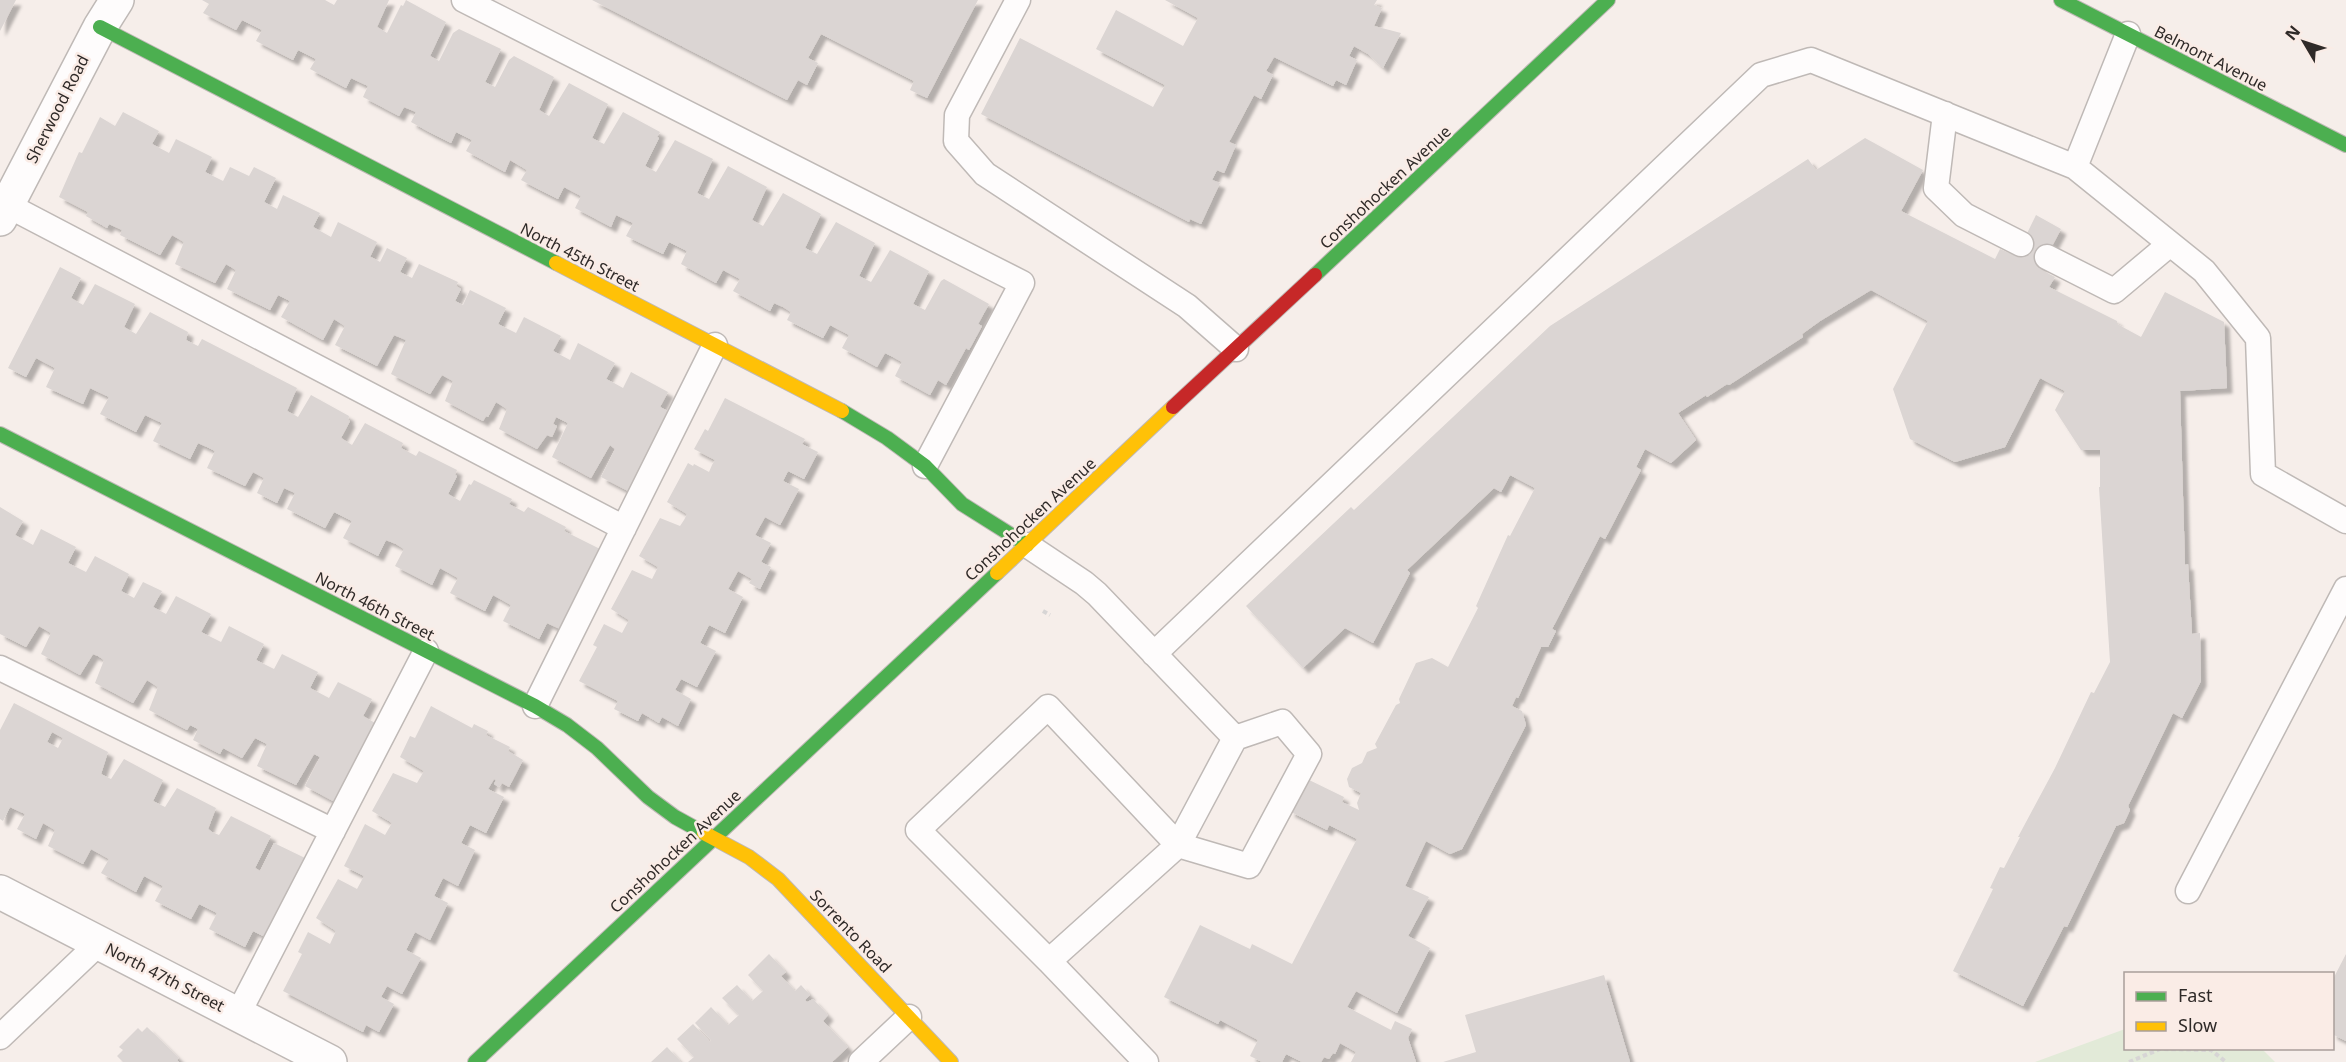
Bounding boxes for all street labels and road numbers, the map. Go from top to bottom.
street label: Belmont Avenue [2151,20,2271,96]
street label: Sherwood Road [20,51,94,167]
street label: Conshohocken Avenue [1315,120,1455,254]
street label: North 45th Street [517,217,644,297]
street label: Conshohocken Avenue [960,452,1100,586]
street label: North 46th Street [312,566,439,646]
street label: Conshohocken Avenue [605,784,745,918]
street label: Sorrento Road [805,884,897,978]
street label: North 47th Street [102,937,229,1017]

